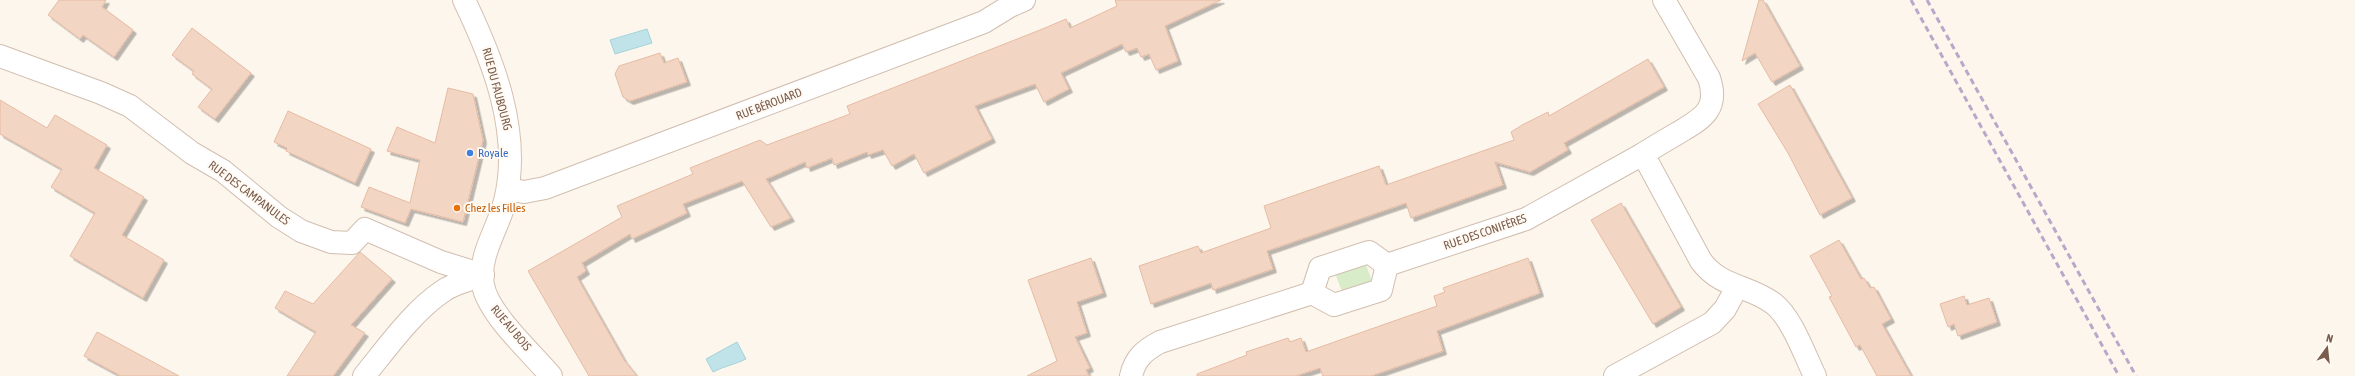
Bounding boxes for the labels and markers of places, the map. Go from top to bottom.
place label: Royale [478,146,508,160]
marker: Royale [465,148,475,158]
place label: Chez les Filles [465,201,526,215]
marker: Chez les Filles [452,203,462,213]

